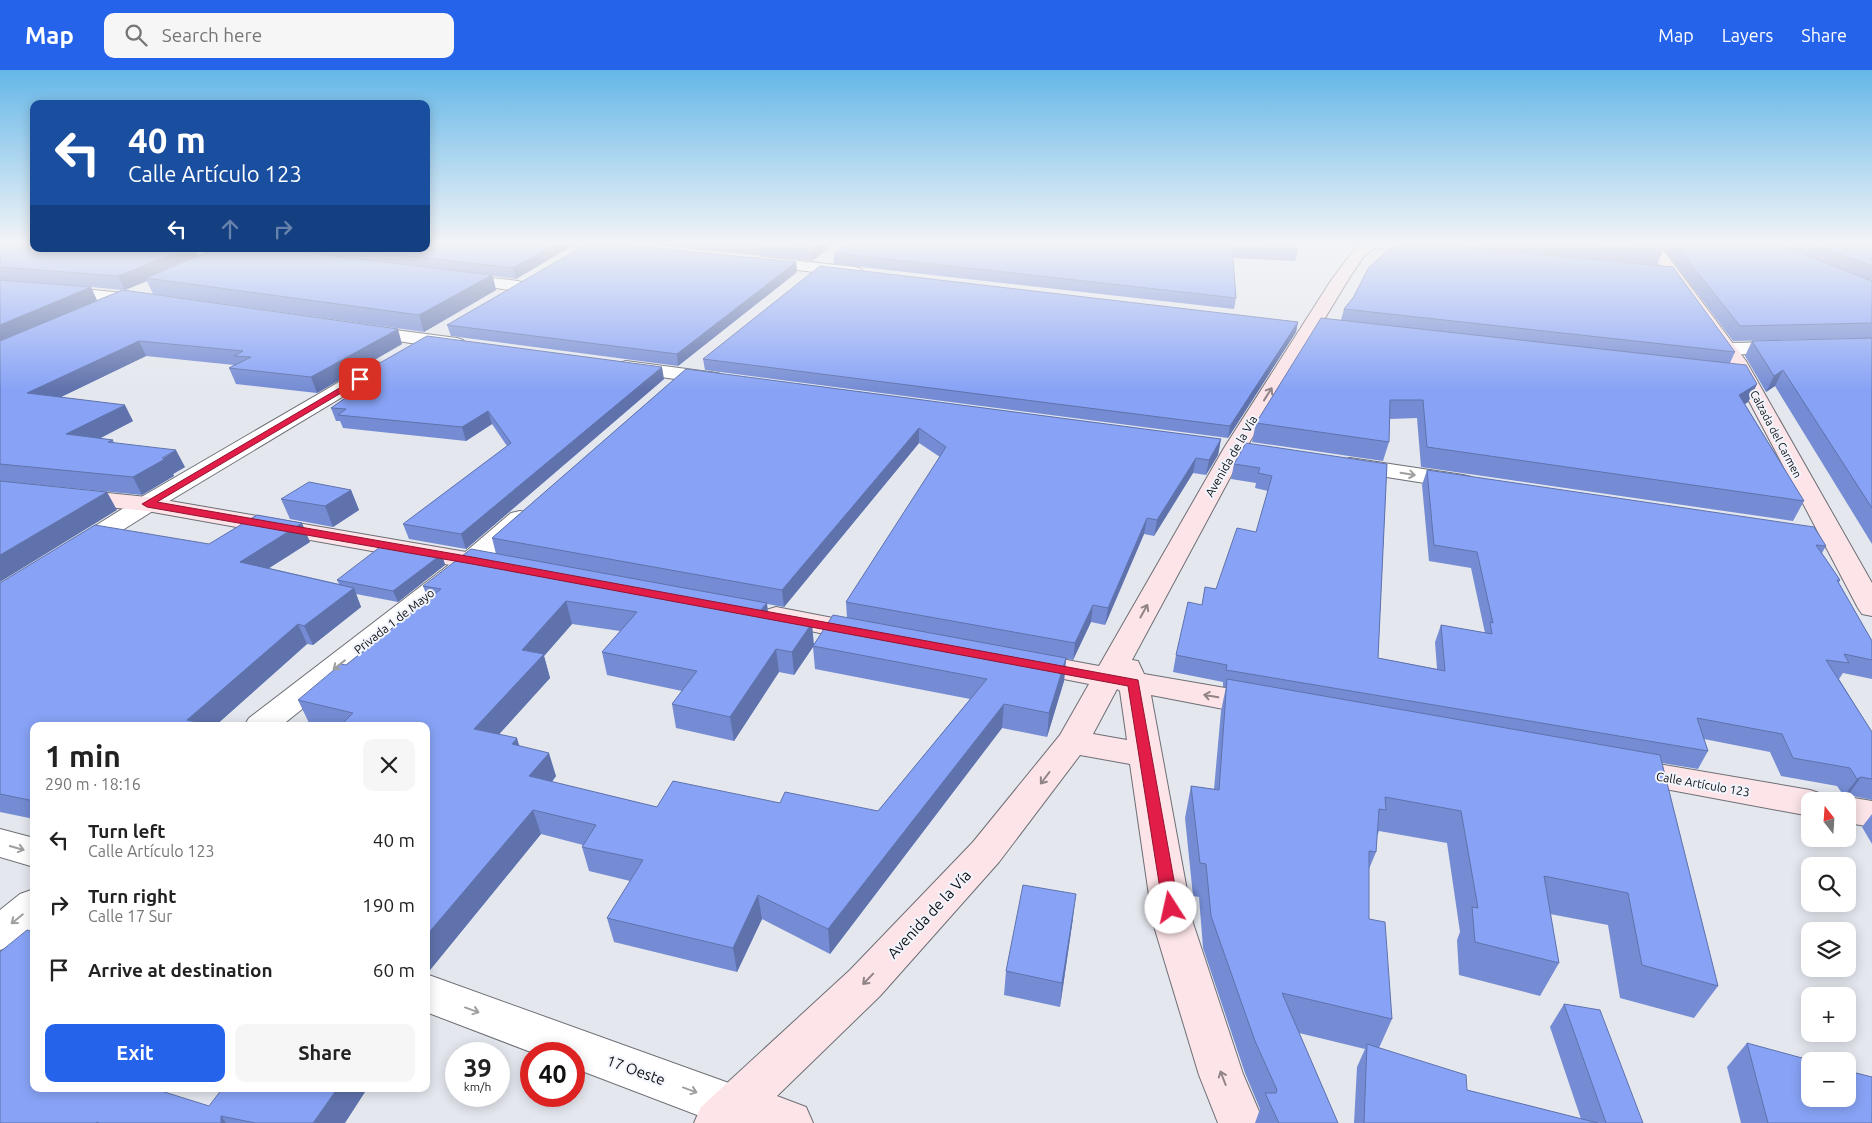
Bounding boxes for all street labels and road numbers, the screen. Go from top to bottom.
street label: Calzada del Carmen [1748,388,1804,480]
street label: Avenida de la Vía [1203,413,1259,499]
street label: Privada 1 de Mayo [351,586,437,656]
street label: Calle Artículo 123 [1655,769,1751,799]
street label: Avenida de la Vía [884,866,974,962]
street label: 17 Oeste [604,1052,668,1088]

